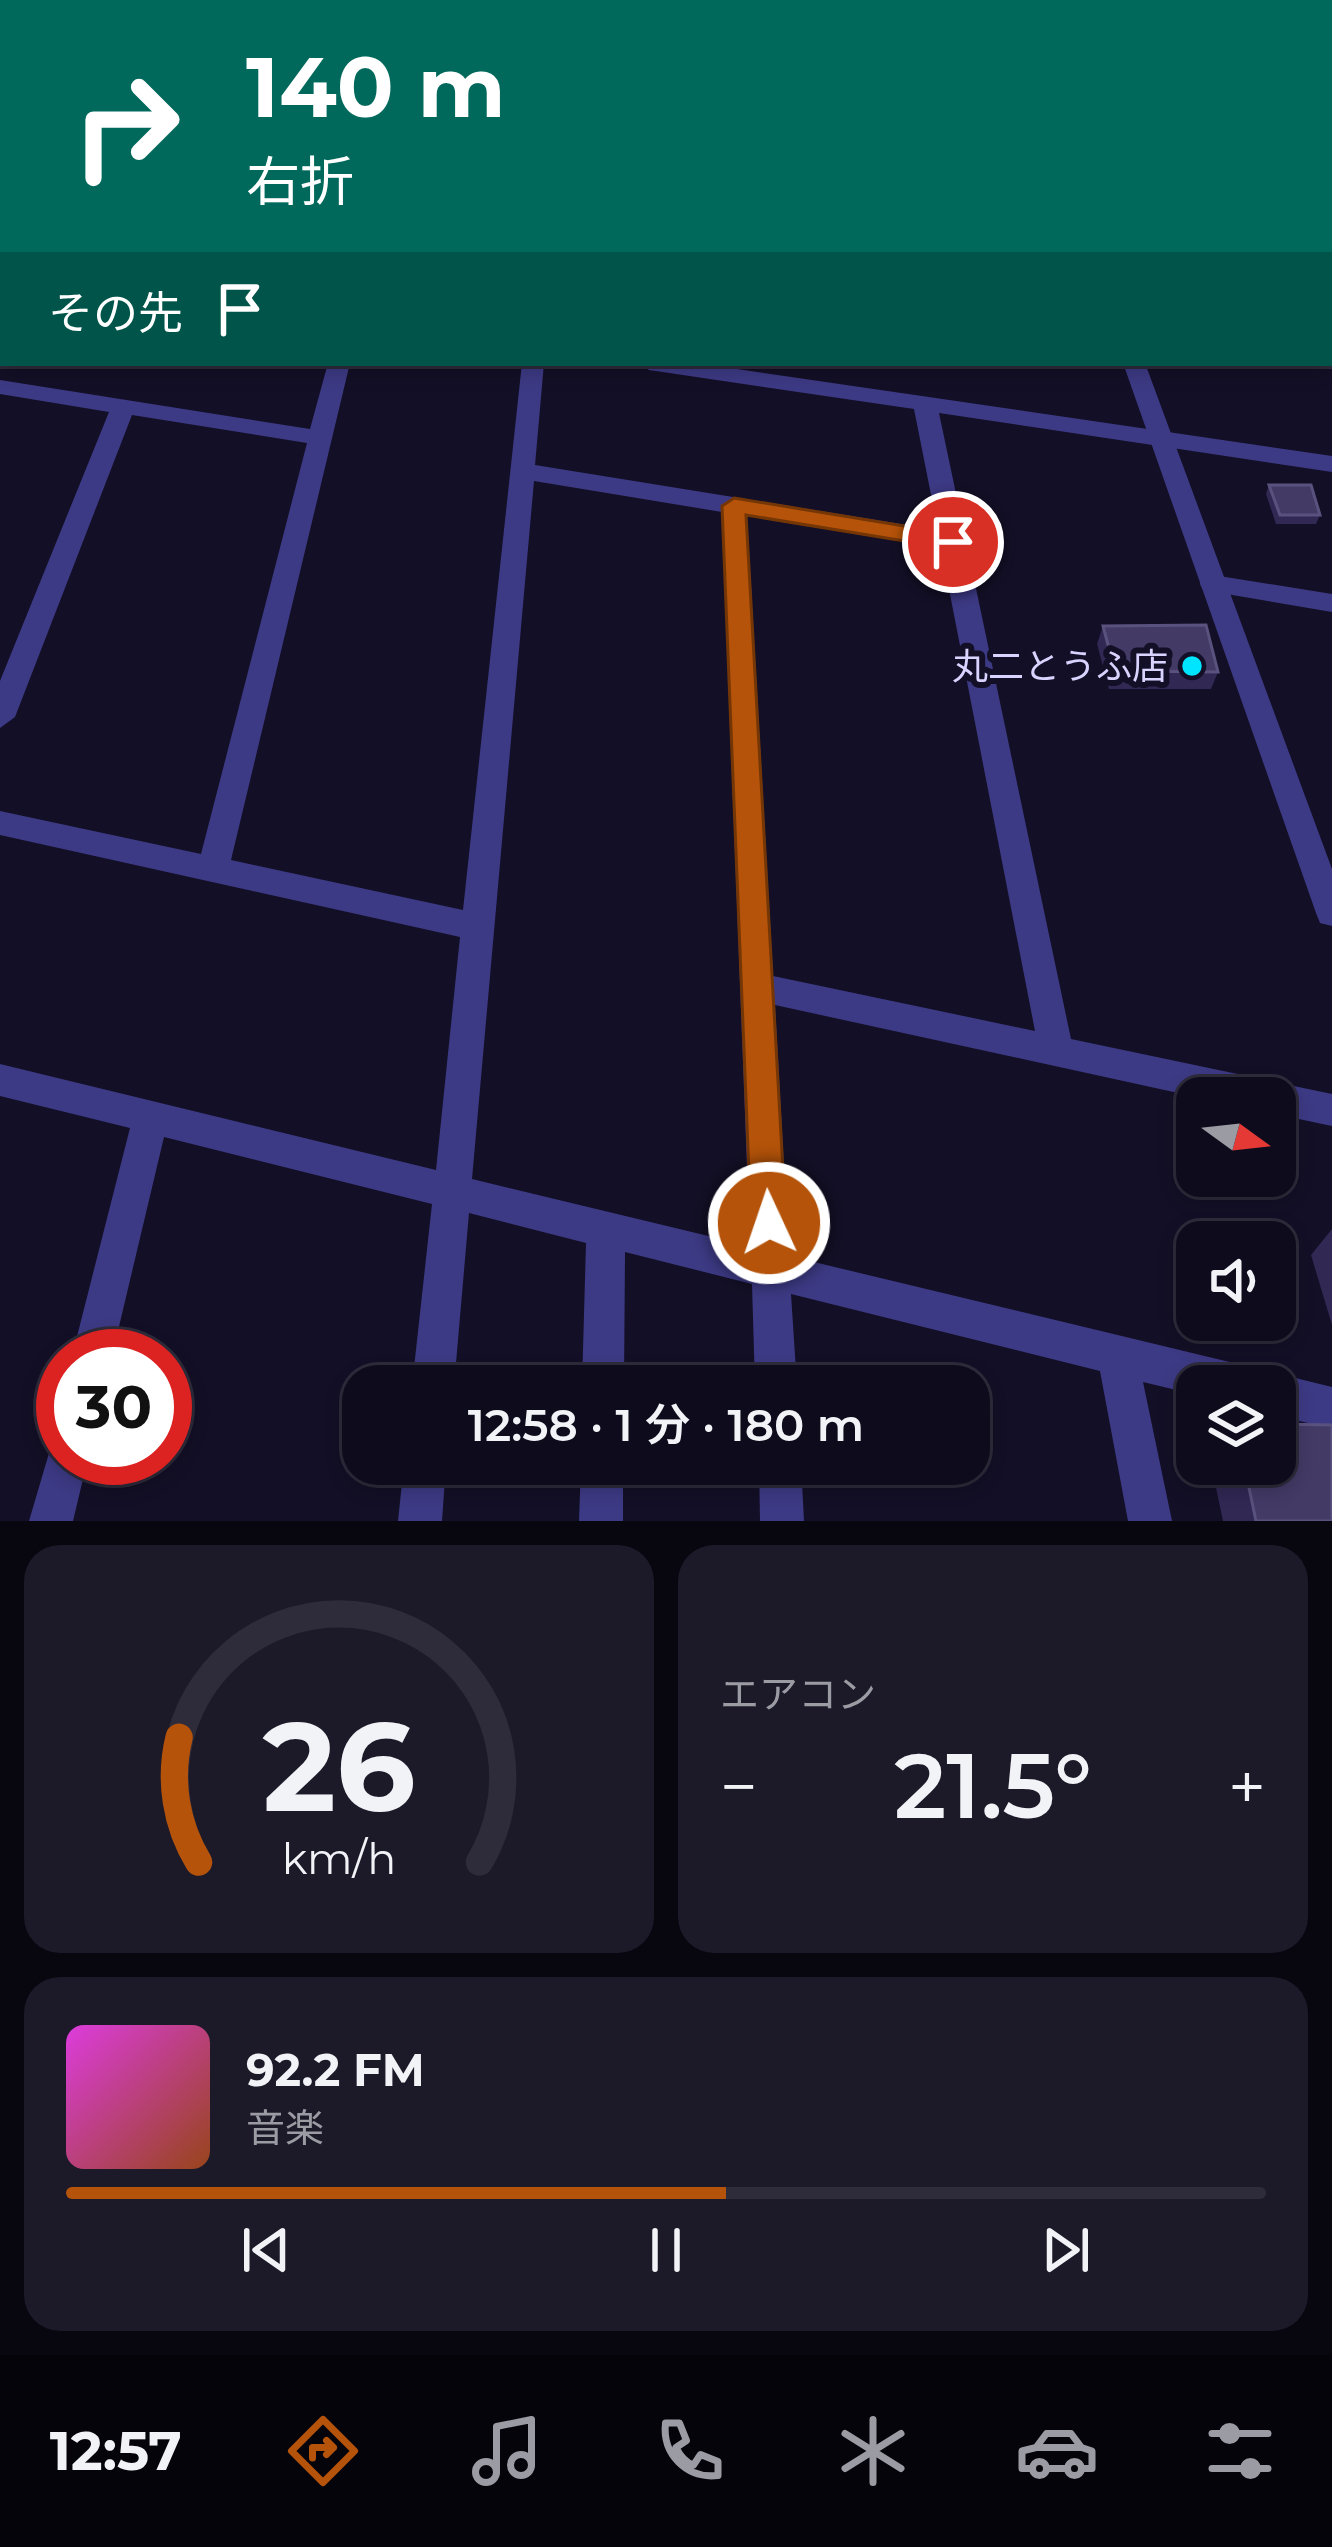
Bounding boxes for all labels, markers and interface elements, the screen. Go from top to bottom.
text: 140 m [246,36,506,138]
icon: right [48,48,204,204]
text: 右折 [246,149,354,215]
icon: arrive [207,276,273,342]
text: その先 [48,285,183,340]
pin [902,491,1004,593]
icon: arrive [920,509,986,575]
place label: 丸二とうふ店 [952,644,1168,688]
marker: 丸二とうふ店 [1179,653,1205,679]
north arrow [1176,1077,1296,1197]
map controls [1176,1077,1296,1485]
position arrow [706,1160,832,1286]
button: sound [1176,1221,1296,1341]
speed limit sign: 30 [36,1329,192,1485]
button: layers [1176,1365,1296,1485]
text: 12:58 · 1 分 · 180 m [468,1397,864,1452]
text: エアコン [720,1670,876,1718]
text: 26 [262,1690,416,1842]
text: 21.5° [894,1731,1092,1841]
text: − [720,1746,758,1827]
text: + [1228,1746,1266,1827]
text: km/h [282,1832,396,1885]
text: 92.2 FM [246,2042,425,2097]
text: 音楽 [246,2104,324,2152]
icon: previous [233,2217,299,2283]
icon: pause [633,2217,699,2283]
icon: next [1033,2217,1099,2283]
icon: directions [281,2409,365,2493]
icon: music [465,2409,549,2493]
icon: phone [648,2409,732,2493]
icon: climate [831,2409,915,2493]
icon: car [1015,2409,1099,2493]
icon: filters [1198,2409,1282,2493]
text: 12:57 [50,2418,182,2484]

